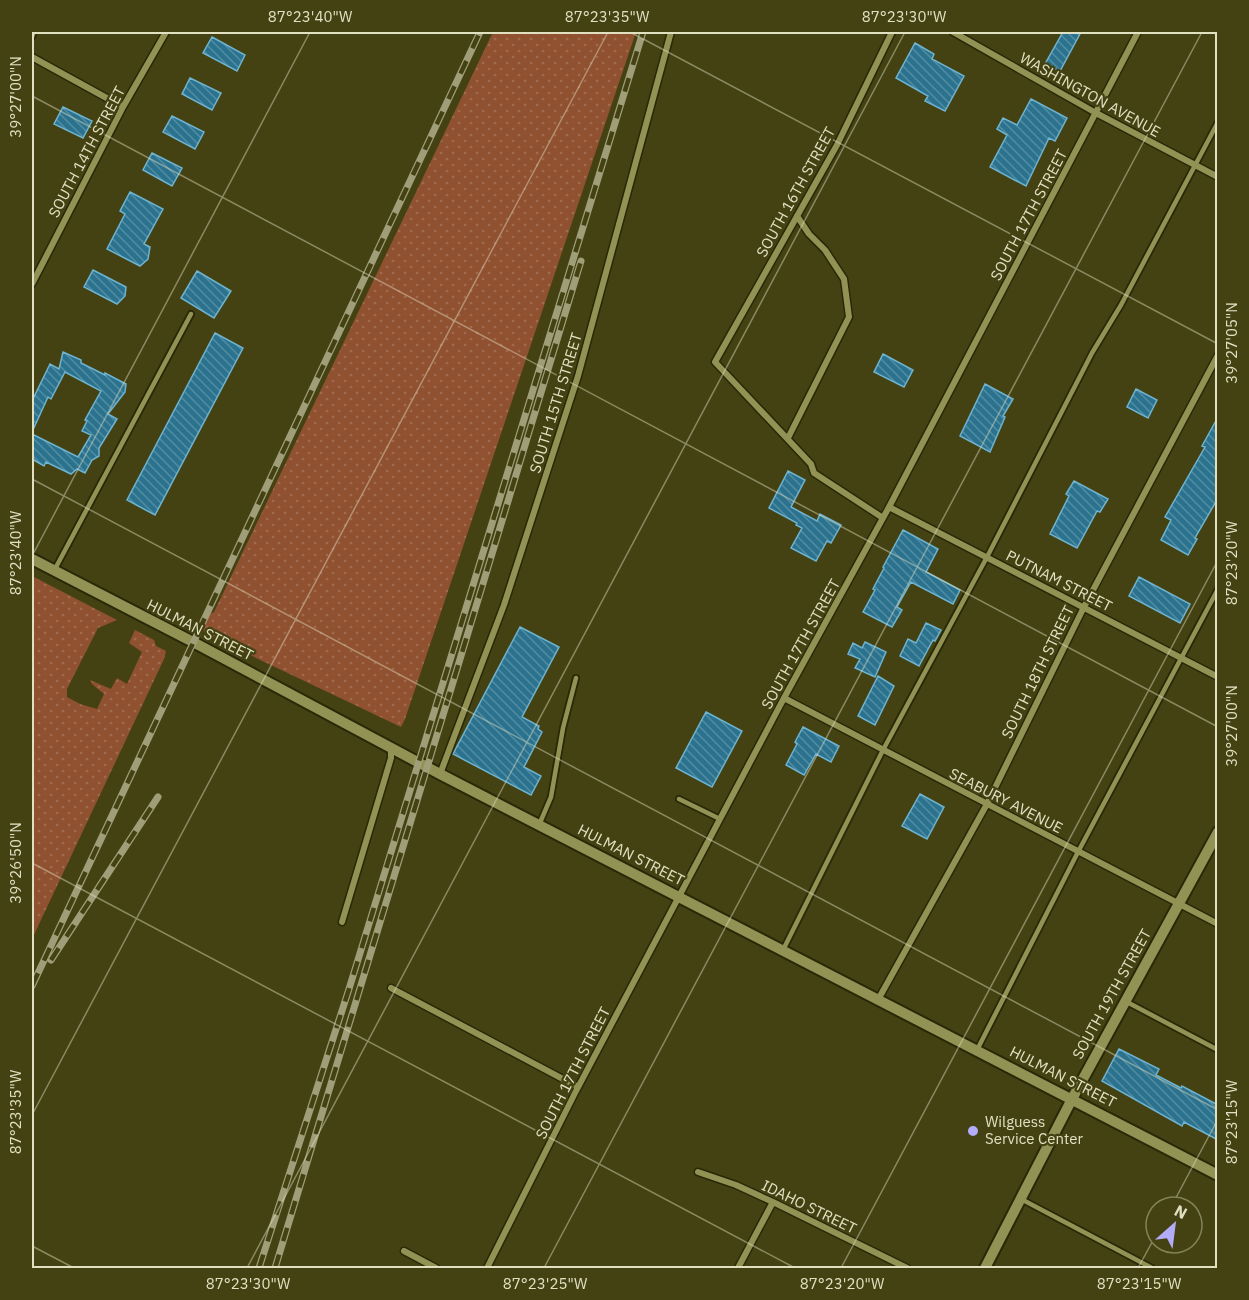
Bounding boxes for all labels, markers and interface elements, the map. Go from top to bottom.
text: 87°23'40"W [268,7,353,26]
text: 87°23'35"W [565,7,650,26]
text: 87°23'30"W [862,7,947,26]
street label: WASHINGTON AVENUE [1016,48,1164,141]
text: 39°27'00"N [6,56,25,138]
street label: SOUTH 14TH STREET [44,83,129,221]
street label: SOUTH 16TH STREET [752,123,839,260]
street label: SOUTH 17TH STREET [986,146,1071,284]
text: 39°27'05"N [1222,302,1241,384]
street label: SOUTH 15TH STREET [525,330,586,475]
text: 87°23'40"W [6,510,25,595]
text: 87°23'20"W [1222,520,1241,605]
street label: PUTNAM STREET [1003,546,1116,616]
street label: SOUTH 17TH STREET [757,575,844,712]
street label: HULMAN STREET [144,595,257,665]
street label: SOUTH 18TH STREET [997,602,1078,741]
text: 39°27'00"N [1222,685,1241,767]
street label: SEABURY AVENUE [946,764,1066,837]
street label: HULMAN STREET [575,820,688,890]
text: 39°26'50"N [6,822,25,904]
street label: SOUTH 19TH STREET [1068,925,1155,1062]
street label: SOUTH 17TH STREET [531,1003,614,1142]
street label: HULMAN STREET [1007,1042,1120,1112]
text: 87°23'35"W [6,1069,25,1154]
text: 87°23'15"W [1222,1079,1241,1164]
place label: Wilguess Service Center [985,1112,1083,1148]
marker: Wilguess Service Center [966,1124,980,1138]
street label: IDAHO STREET [759,1175,860,1238]
north arrow [1144,1195,1204,1255]
text: N [1171,1200,1191,1223]
text: 87°23'30"W [206,1274,291,1293]
text: 87°23'25"W [503,1274,588,1293]
text: 87°23'20"W [800,1274,885,1293]
text: 87°23'15"W [1097,1274,1182,1293]

